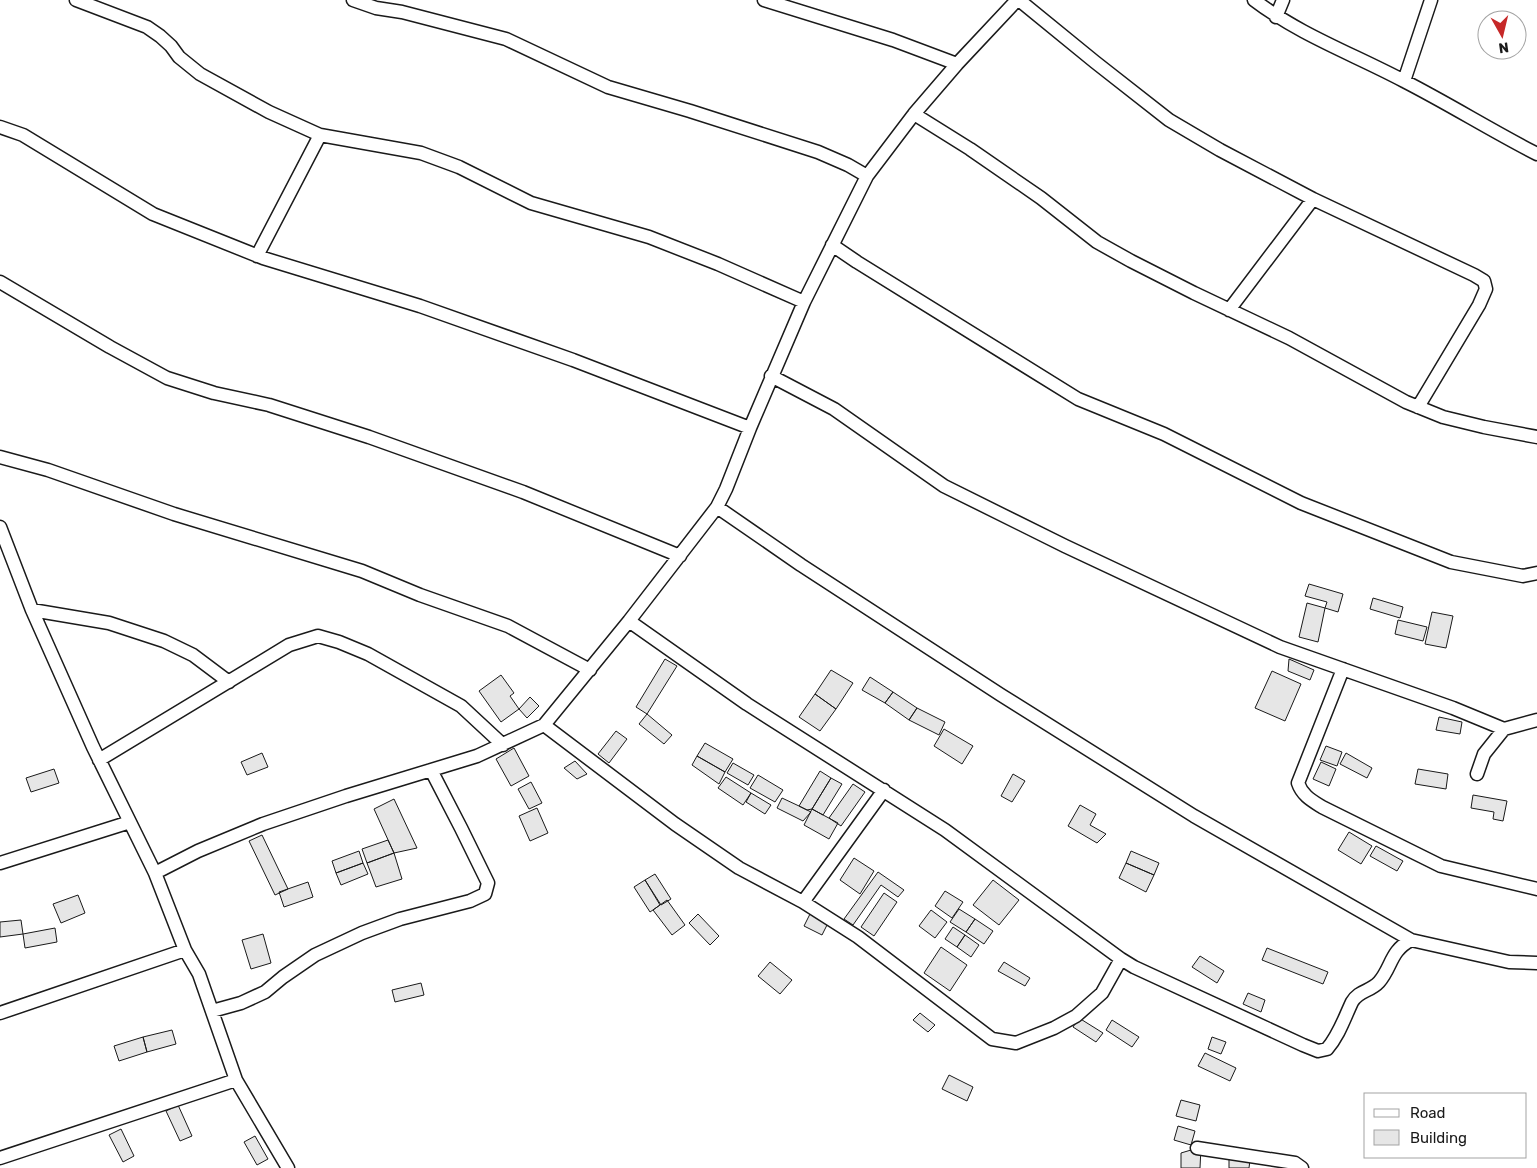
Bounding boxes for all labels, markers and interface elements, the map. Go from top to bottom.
north arrow [1477,10,1527,60]
text: N [1498,38,1510,56]
legend [1364,1093,1527,1158]
text: Road [1410,1104,1446,1122]
text: Building [1410,1129,1467,1147]

